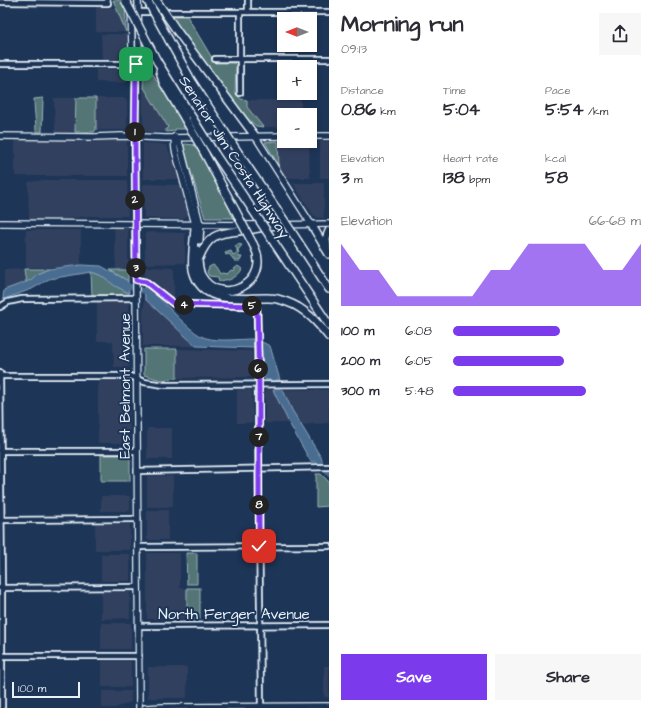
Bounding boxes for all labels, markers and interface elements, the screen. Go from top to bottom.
text: Morning run [341,9,464,40]
north arrow [277,12,317,52]
map controls [277,12,317,148]
button: share [599,13,641,55]
text: 09:13 [341,40,367,58]
pin [119,47,153,81]
icon: arrive [125,53,147,75]
button: + [277,60,317,100]
street label: Senator Jim Costa Highway [173,71,295,243]
text: Distance [341,83,384,98]
text: Time [443,83,466,98]
text: Pace [545,83,571,98]
text: 0.86 [341,98,376,122]
text: 5:04 [443,98,480,122]
text: 5:54 [545,98,583,122]
text: km [376,104,396,119]
text: /km [583,104,608,119]
button: − [277,108,317,148]
pin: 1 [125,122,145,142]
text: 1 [134,124,136,139]
text: Elevation [341,151,384,166]
text: Heart rate [443,151,498,166]
text: kcal [545,151,566,166]
text: 3 [341,166,350,190]
text: 138 [443,166,465,190]
text: 58 [545,166,568,190]
text: m [350,172,363,187]
text: bpm [465,172,490,187]
pin: 2 [125,190,145,210]
text: 2 [132,192,138,207]
text: Elevation [341,212,392,230]
text: 66–68 m [589,212,641,230]
pin: 3 [126,258,146,278]
text: 3 [133,260,139,275]
pin: 4 [174,295,194,315]
pin: 5 [242,296,262,316]
text: 4 [180,297,188,312]
text: 5 [248,298,256,313]
street label: East Belmont Avenue [115,313,136,459]
text: 100 m [341,322,374,340]
text: 6:08 [405,322,432,340]
text: 200 m [341,352,380,370]
text: 6:05 [405,352,433,370]
pin: 6 [248,359,268,379]
text: 6 [255,361,261,376]
text: 300 m [341,382,379,400]
text: 5:48 [405,382,434,400]
pin: 7 [249,427,269,447]
text: 7 [256,429,262,444]
pin: 8 [249,495,269,515]
text: 8 [255,497,263,512]
pin [242,529,276,563]
icon: check [248,535,270,557]
street label: North Ferger Avenue [158,604,310,626]
button: Save [341,654,487,700]
button: Share [495,654,641,700]
scale bar [12,680,80,699]
text: 100 m [18,681,46,696]

